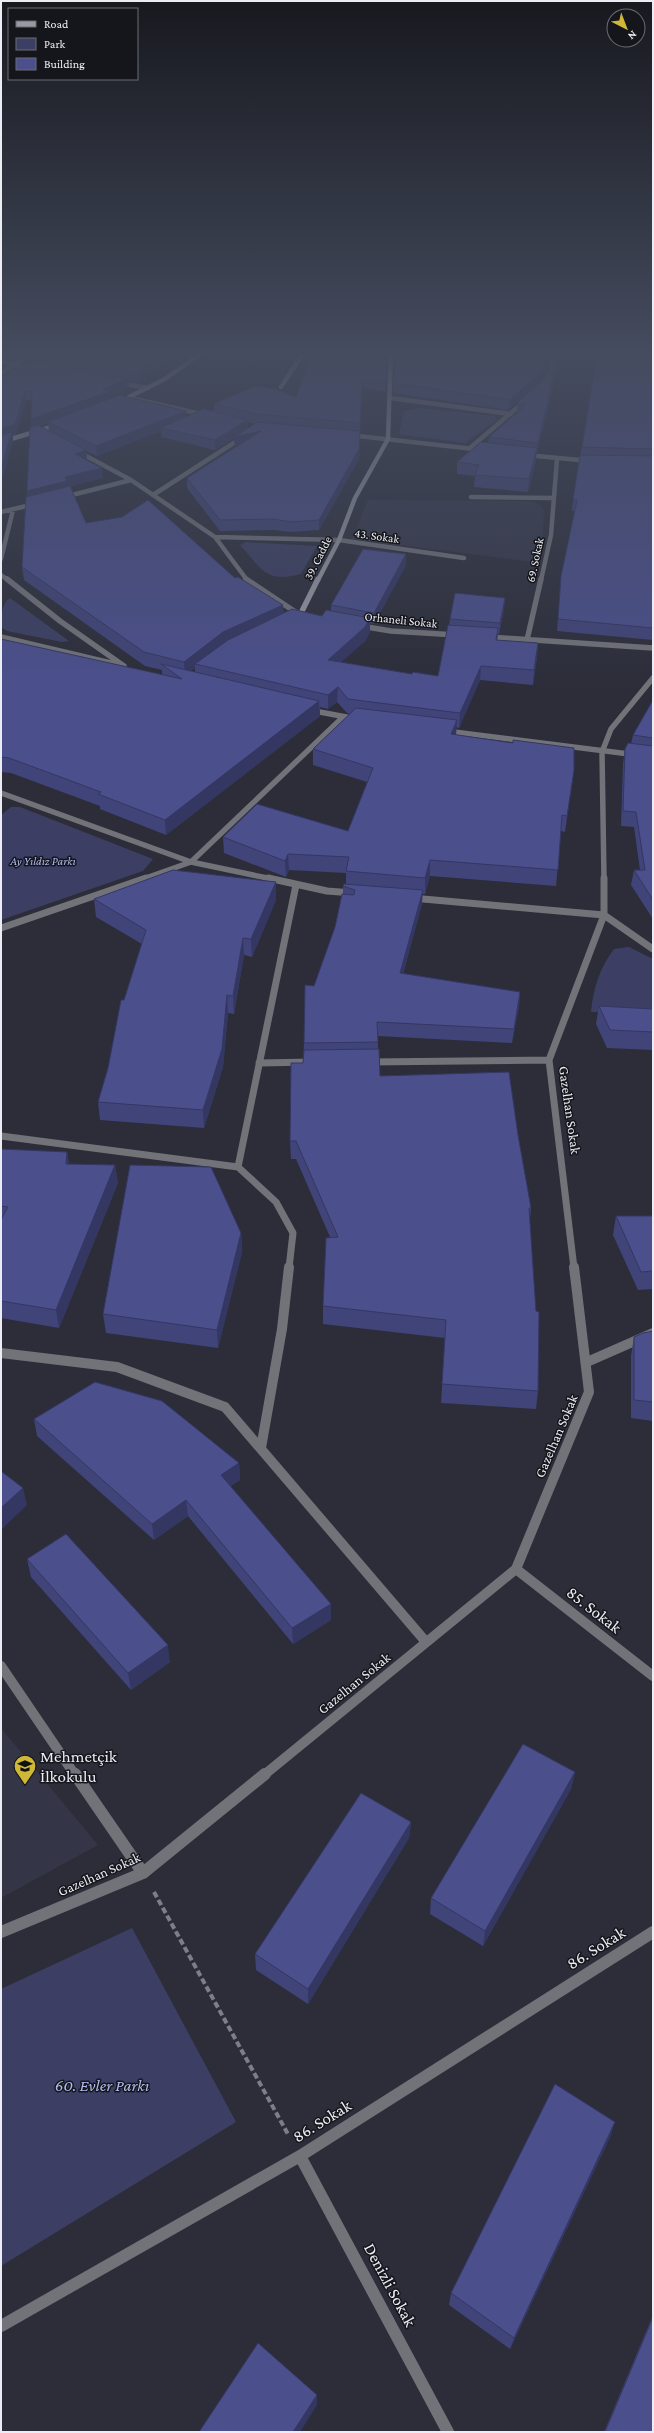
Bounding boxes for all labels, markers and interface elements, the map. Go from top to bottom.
legend [8,8,138,80]
north arrow [606,8,646,48]
text: Road [44,17,69,31]
text: N [626,28,639,43]
text: Park [44,37,66,51]
text: Building [44,57,85,71]
street label: 43. Sokak [354,526,401,546]
street label: 39. Cadde [301,534,335,582]
street label: 69. Sokak [523,536,547,584]
street label: Orhaneli Sokak [364,609,438,631]
park label: Ay Yıldız Parkı [9,854,76,868]
street label: Gazelhan Sokak [556,1065,584,1155]
street label: Gazelhan Sokak [531,1392,581,1480]
street label: 85. Sokak [563,1583,626,1638]
street label: Gazelhan Sokak [315,1649,394,1717]
place label: Mehmetçik İlkokulu [40,1747,118,1786]
school or university icon: Mehmetçik İlkokulu [12,1753,38,1786]
street label: Gazelhan Sokak [55,1849,143,1899]
street label: 86. Sokak [563,1922,629,1973]
park label: 60. Evler Parkı [55,2076,150,2095]
street label: 86. Sokak [289,2095,355,2146]
street label: Denizli Sokak [360,2240,420,2331]

